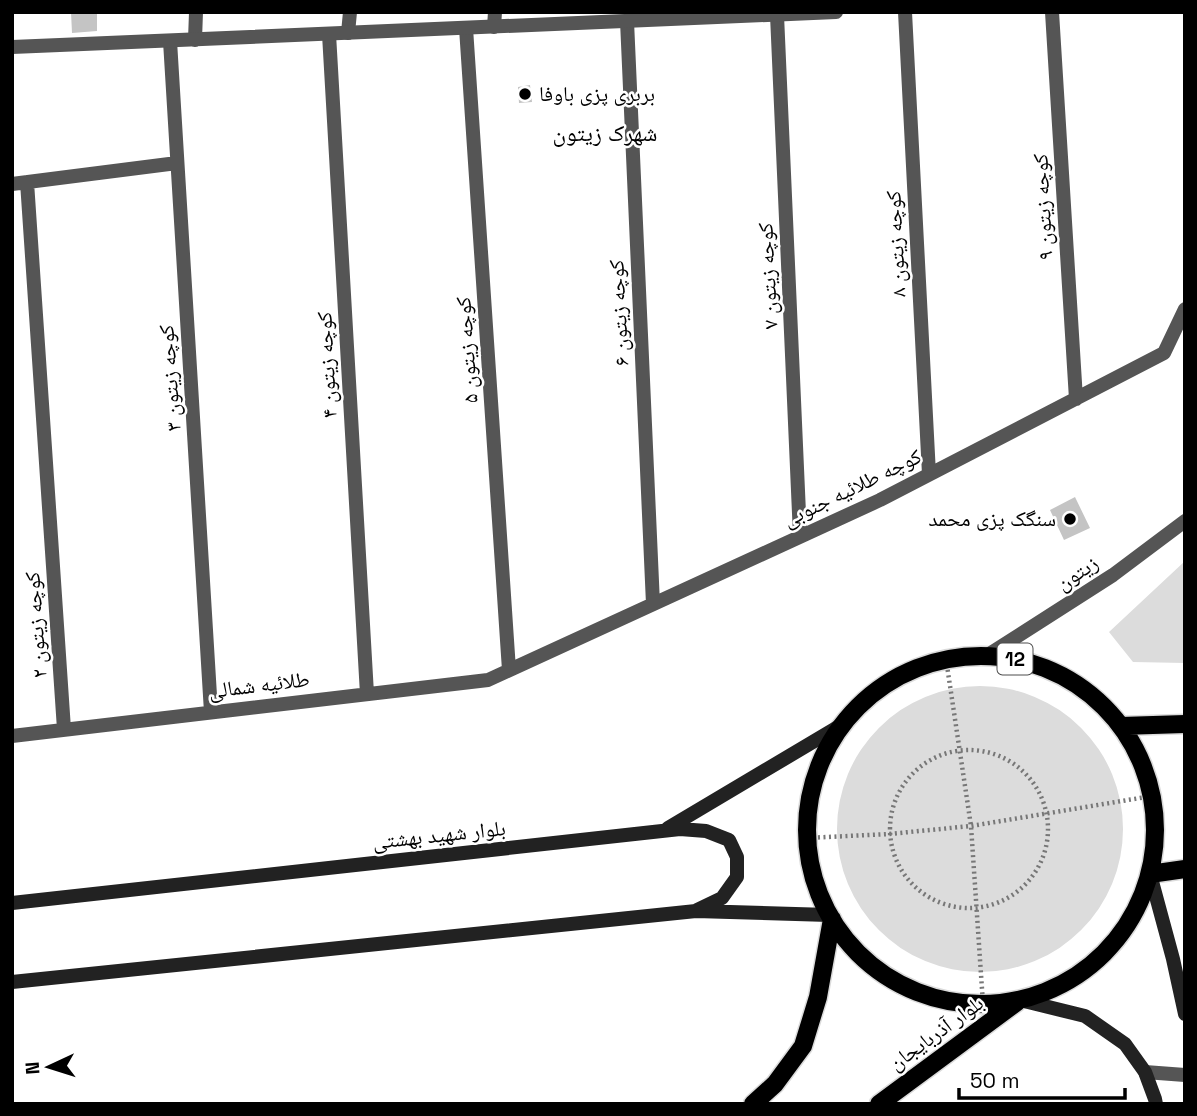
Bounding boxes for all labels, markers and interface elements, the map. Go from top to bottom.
place label: بربری پزی باوفا [539,80,655,107]
marker: بربری پزی باوفا [517,86,533,102]
district label: شهرک زیتون [553,118,658,148]
street label: کوچه زیتون ۹ [1026,153,1059,261]
street label: کوچه زیتون ۸ [879,190,912,298]
street label: کوچه زیتون ۷ [751,222,784,330]
street label: کوچه زیتون ۶ [602,259,635,367]
street label: کوچه زیتون ۵ [449,296,484,404]
street label: کوچه زیتون ۴ [310,311,343,419]
street label: کوچه زیتون ۳ [152,324,187,432]
street label: کوچه طلائیه جنوبی [778,442,926,533]
place label: سنگک پزی محمد [928,505,1056,532]
marker: سنگک پزی محمد [1062,511,1078,527]
street label: زيتون [1050,549,1103,596]
street label: کوچه زیتون ۲ [18,571,53,679]
road number: 12 [998,644,1032,674]
street label: طلائیه شمالی [207,665,311,704]
street label: بلوار شهید بهشتی [371,814,507,855]
street label: بلوار آذربایجان [883,989,989,1076]
north arrow [14,1032,84,1102]
scale bar [959,1056,1125,1100]
text: N [20,1061,45,1075]
text: 50 m [970,1067,1020,1094]

